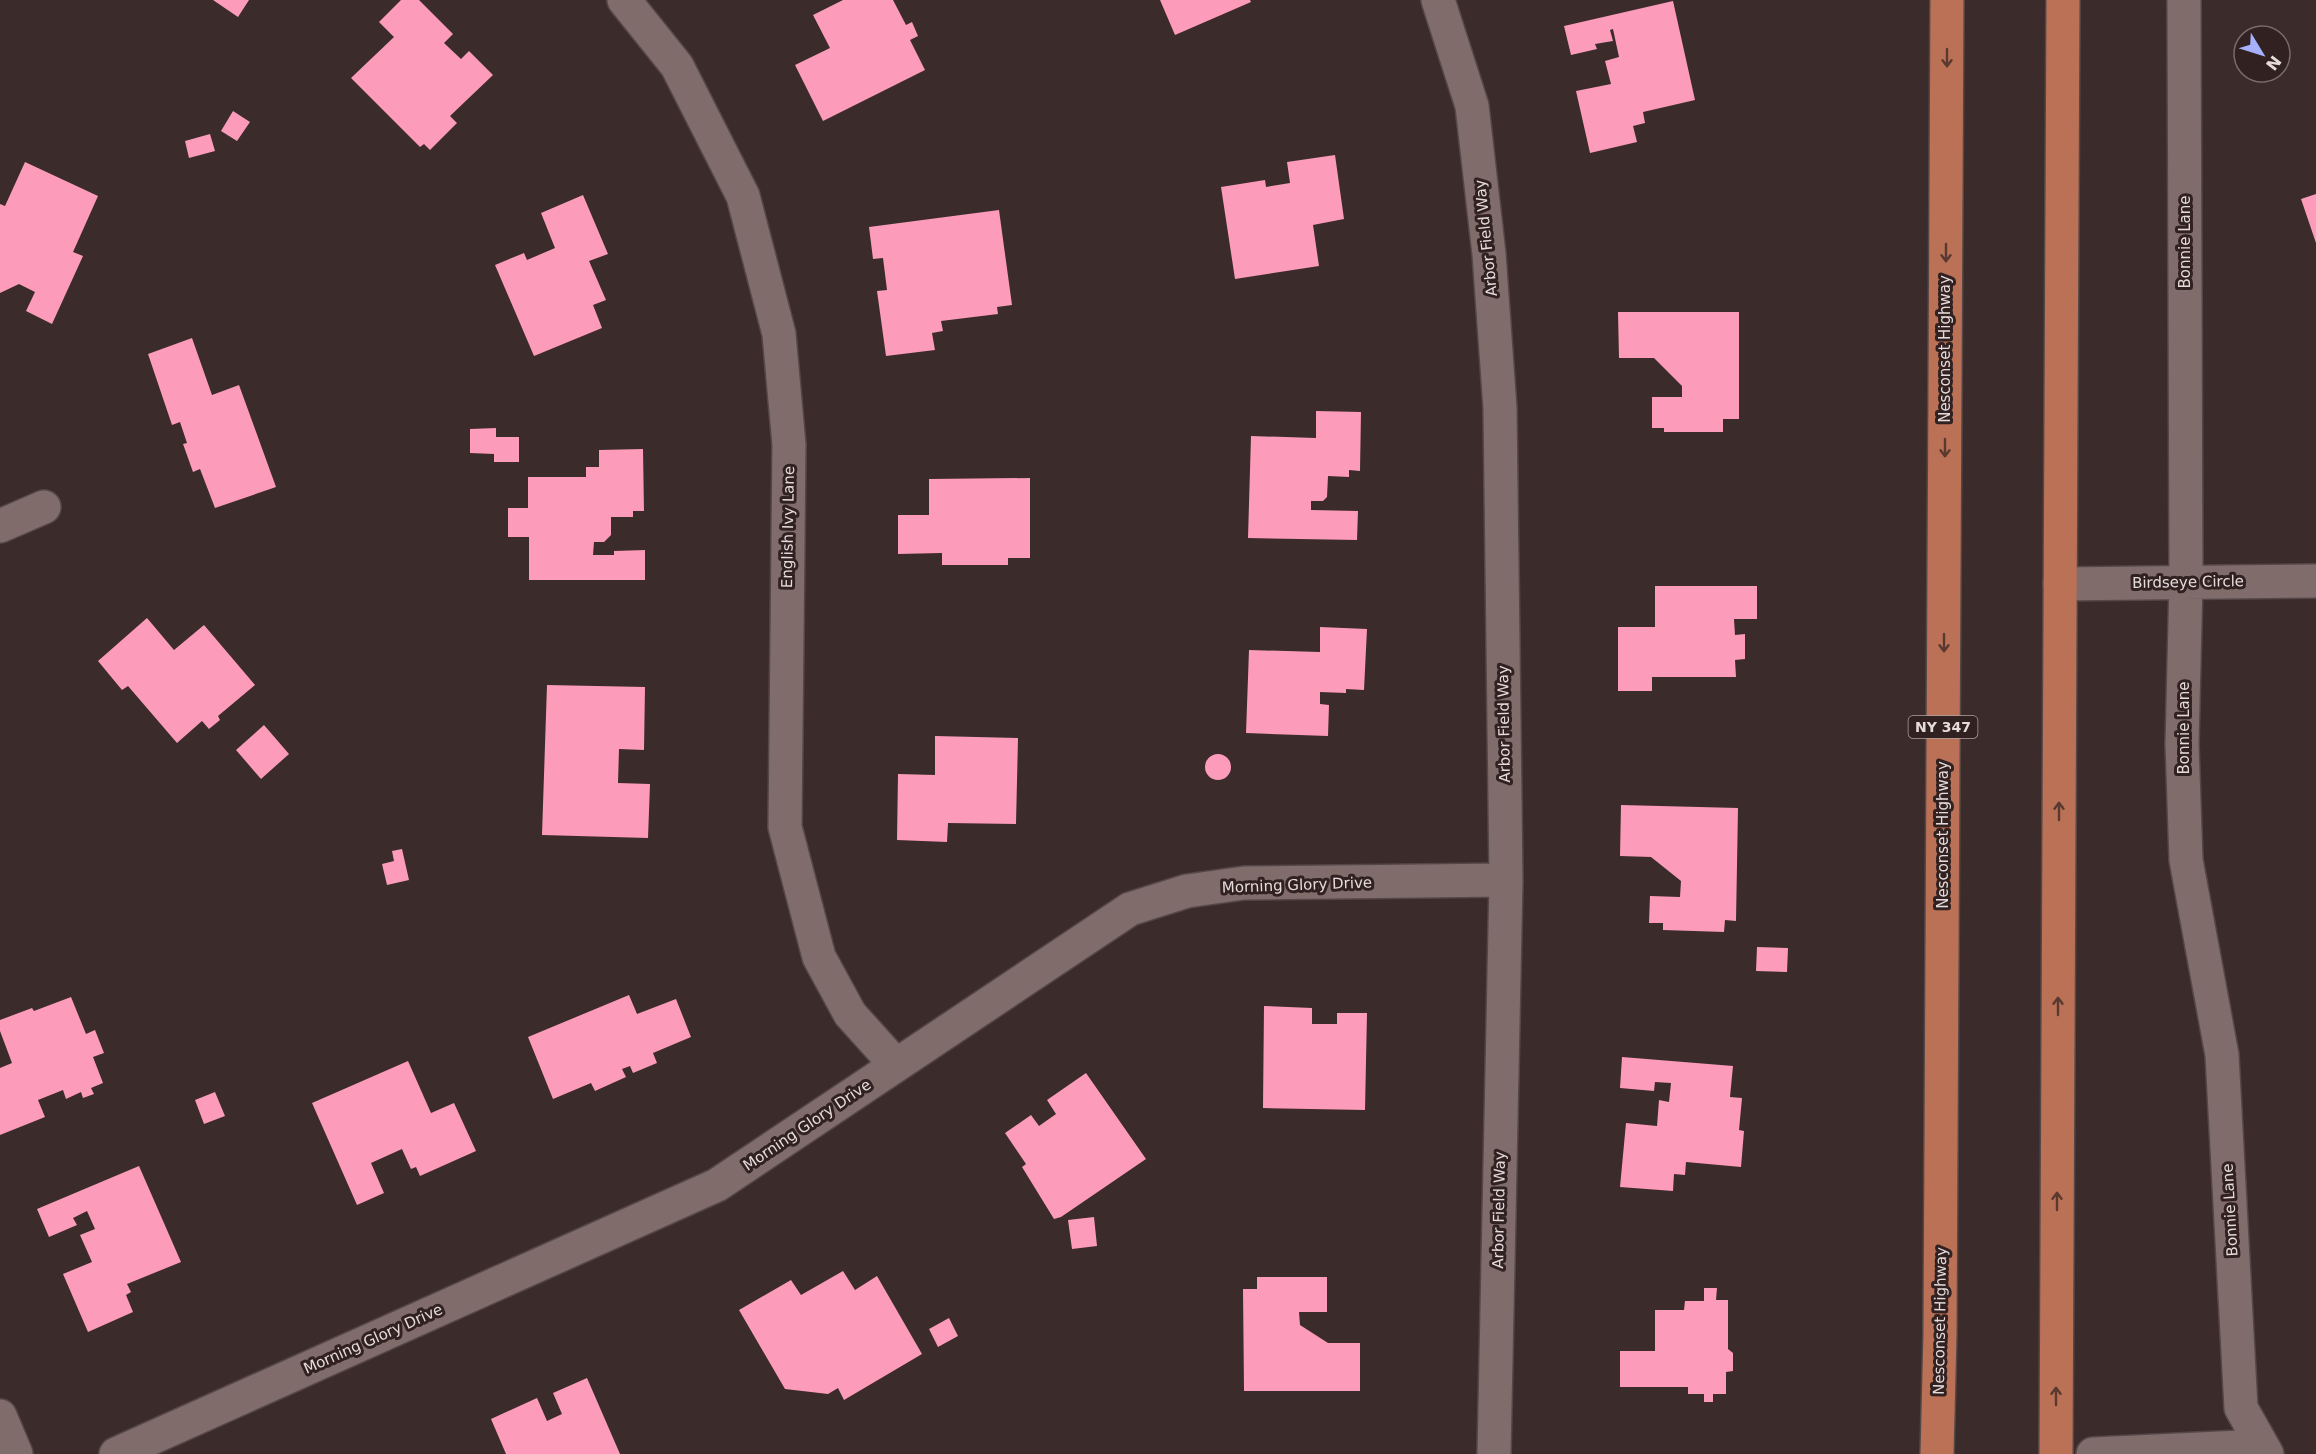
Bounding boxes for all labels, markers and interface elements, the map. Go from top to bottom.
north arrow [2232,24,2292,84]
one-way arrow [1941,48,1953,68]
text: N [2262,52,2285,74]
street label: Arbor Field Way [1471,179,1501,297]
street label: Bonnie Lane [2176,196,2194,288]
one-way arrow [1940,243,1952,263]
street label: Nesconset Highway [1936,275,1954,423]
one-way arrow [1939,438,1951,458]
street label: English Ivy Lane [778,466,798,588]
street label: Birdseye Circle [2132,572,2244,592]
one-way arrow [1938,633,1950,653]
street label: Arbor Field Way [1494,665,1514,783]
street label: Bonnie Lane [2175,682,2193,774]
road number: NY 347 [1908,716,1978,738]
street label: Nesconset Highway [1934,761,1952,909]
one-way arrow [2053,801,2065,821]
street label: Morning Glory Drive [1222,873,1372,897]
one-way arrow [2052,996,2064,1016]
street label: Morning Glory Drive [740,1076,874,1174]
street label: Arbor Field Way [1489,1151,1509,1269]
street label: Bonnie Lane [2219,1163,2241,1257]
one-way arrow [2051,1191,2063,1211]
street label: Nesconset Highway [1930,1247,1950,1395]
street label: Morning Glory Drive [301,1300,445,1378]
one-way arrow [2050,1386,2062,1406]

